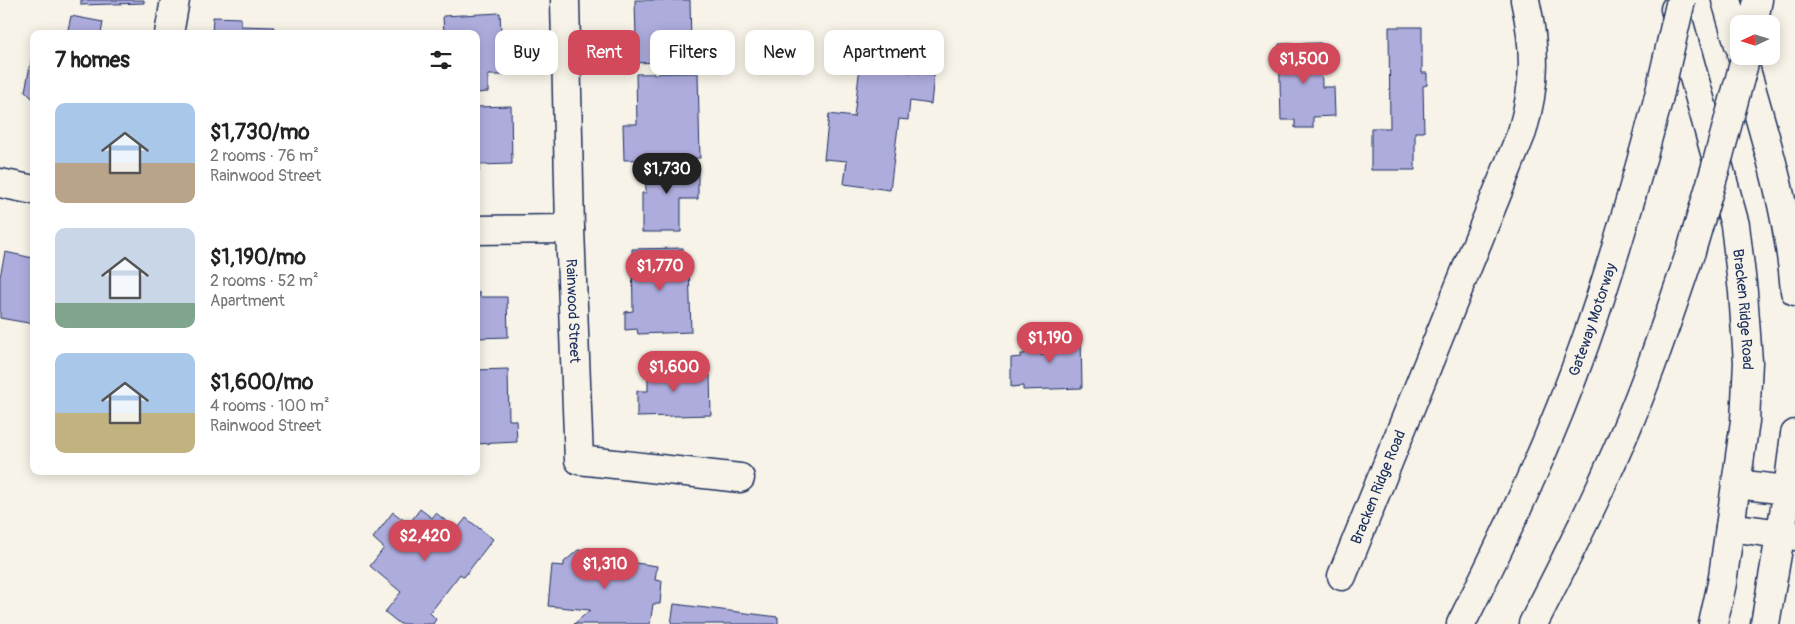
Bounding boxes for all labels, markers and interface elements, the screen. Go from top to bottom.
north arrow [1730,15,1780,65]
map controls [1730,15,1780,65]
chip: Buy [495,30,558,75]
chip: Rent [568,30,640,75]
chip: Filters [650,30,735,75]
chip: New [745,30,814,75]
chip: Apartment [824,30,944,75]
pin: $1,500 [1263,42,1345,85]
icon: filters [427,46,455,74]
text: 7 homes [55,47,130,74]
text: $1,500 [1279,49,1329,69]
text: $1,730/mo [210,119,310,146]
icon: home [95,123,155,183]
text: 2 rooms · 76 m² [210,146,319,166]
pin: $1,730 [626,152,708,195]
text: $1,730 [643,159,691,179]
text: Rainwood Street [210,166,321,186]
text: $1,190/mo [210,244,306,271]
icon: home [95,248,155,308]
street label: Bracken Ridge Road [1728,248,1758,370]
pin: $1,770 [619,250,701,292]
text: $1,770 [637,256,683,276]
street label: Rainwood Street [562,258,585,364]
street label: Gateway Motorway [1564,260,1621,379]
text: 2 rooms · 52 m² [210,271,319,291]
text: Apartment [210,291,285,311]
pin: $1,190 [1009,322,1091,364]
text: $1,190 [1028,328,1072,348]
pin: $1,600 [633,350,715,393]
text: $1,600 [649,357,699,377]
text: $1,600/mo [210,369,313,396]
icon: home [95,373,155,433]
text: 4 rooms · 100 m² [210,396,329,416]
text: Rainwood Street [210,416,321,436]
street label: Bracken Ridge Road [1346,427,1410,547]
pin: $2,420 [384,520,466,562]
text: $2,420 [400,526,450,546]
pin: $1,310 [564,548,646,590]
text: $1,310 [582,554,628,574]

